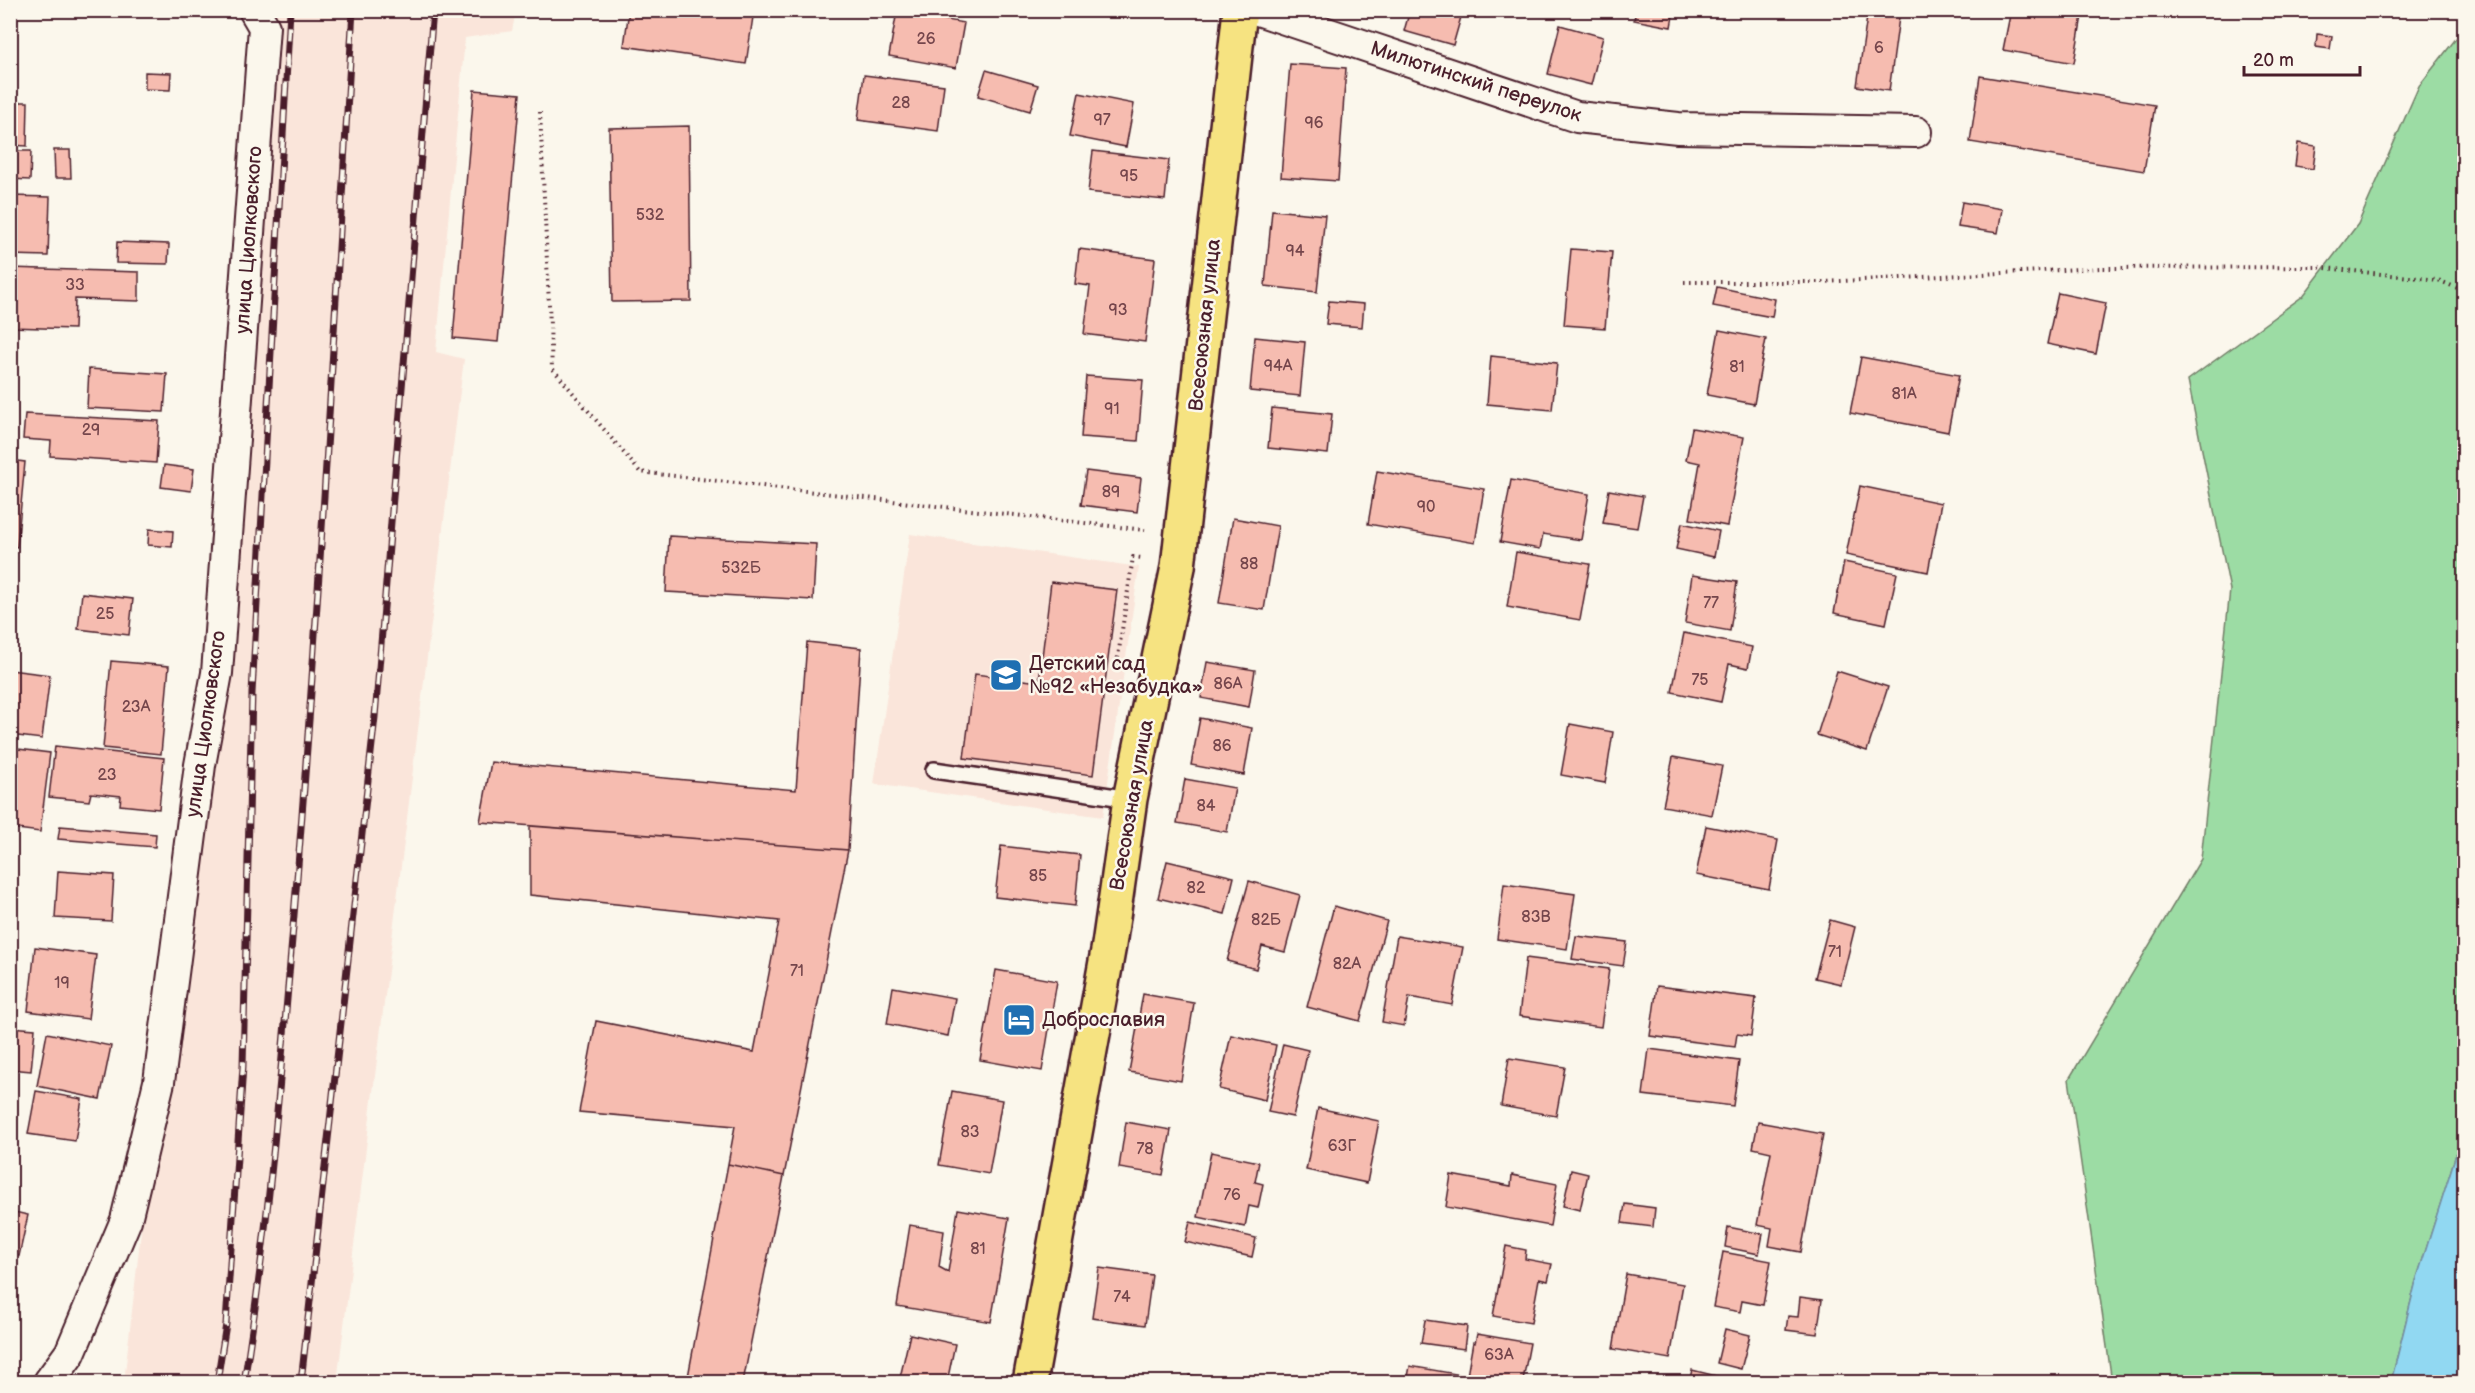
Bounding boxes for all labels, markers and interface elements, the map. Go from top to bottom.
house number: 26 [916,30,936,49]
street label: Милютинский переулок [1367,36,1585,128]
house number: 6 [1874,39,1884,58]
scale bar [2244,39,2360,77]
text: 20 m [2253,50,2294,71]
house number: 28 [892,94,910,113]
house number: 97 [1093,111,1111,130]
house number: 96 [1304,114,1324,133]
street label: улица Циолковского [230,145,268,335]
house number: 95 [1120,167,1138,186]
house number: 532 [636,206,665,225]
street label: Всесоюзная улица [1184,237,1226,412]
house number: 94 [1285,242,1305,261]
house number: 33 [65,276,85,295]
house number: 93 [1108,301,1128,320]
house number: 94А [1264,357,1293,376]
house number: 81 [1729,358,1745,377]
house number: 81А [1891,385,1917,404]
house number: 91 [1104,400,1120,419]
house number: 29 [82,421,100,440]
house number: 89 [1102,483,1120,502]
house number: 90 [1417,498,1435,517]
house number: 88 [1240,555,1258,574]
house number: 532Б [721,559,762,578]
house number: 77 [1703,594,1719,613]
house number: 25 [96,605,114,624]
street label: улица Циолковского [181,629,231,819]
place label: Детский сад №92 «Незабудка» [1029,652,1203,699]
school or university icon: Детский сад №92 «Незабудка» [988,657,1024,693]
house number: 75 [1691,671,1709,690]
house number: 86А [1214,675,1243,694]
house number: 23А [122,698,151,717]
street label: Всесоюзная улица [1105,717,1159,892]
house number: 86 [1212,737,1232,756]
house number: 23 [98,766,117,785]
house number: 84 [1196,797,1216,816]
house number: 85 [1029,867,1047,886]
house number: 82 [1187,879,1206,898]
house number: 83В [1521,908,1551,927]
house number: 82Б [1251,911,1282,930]
house number: 71 [1828,943,1842,962]
house number: 82А [1333,955,1362,974]
house number: 71 [790,962,804,981]
house number: 19 [54,974,70,993]
hotel icon: Доброславия [1001,1002,1037,1038]
place label: Доброславия [1042,1008,1165,1032]
house number: 83 [960,1123,980,1142]
house number: 63Г [1328,1137,1356,1156]
house number: 78 [1136,1140,1154,1159]
house number: 76 [1223,1186,1241,1205]
house number: 81 [970,1240,986,1259]
house number: 74 [1113,1288,1131,1307]
house number: 63А [1484,1346,1514,1365]

